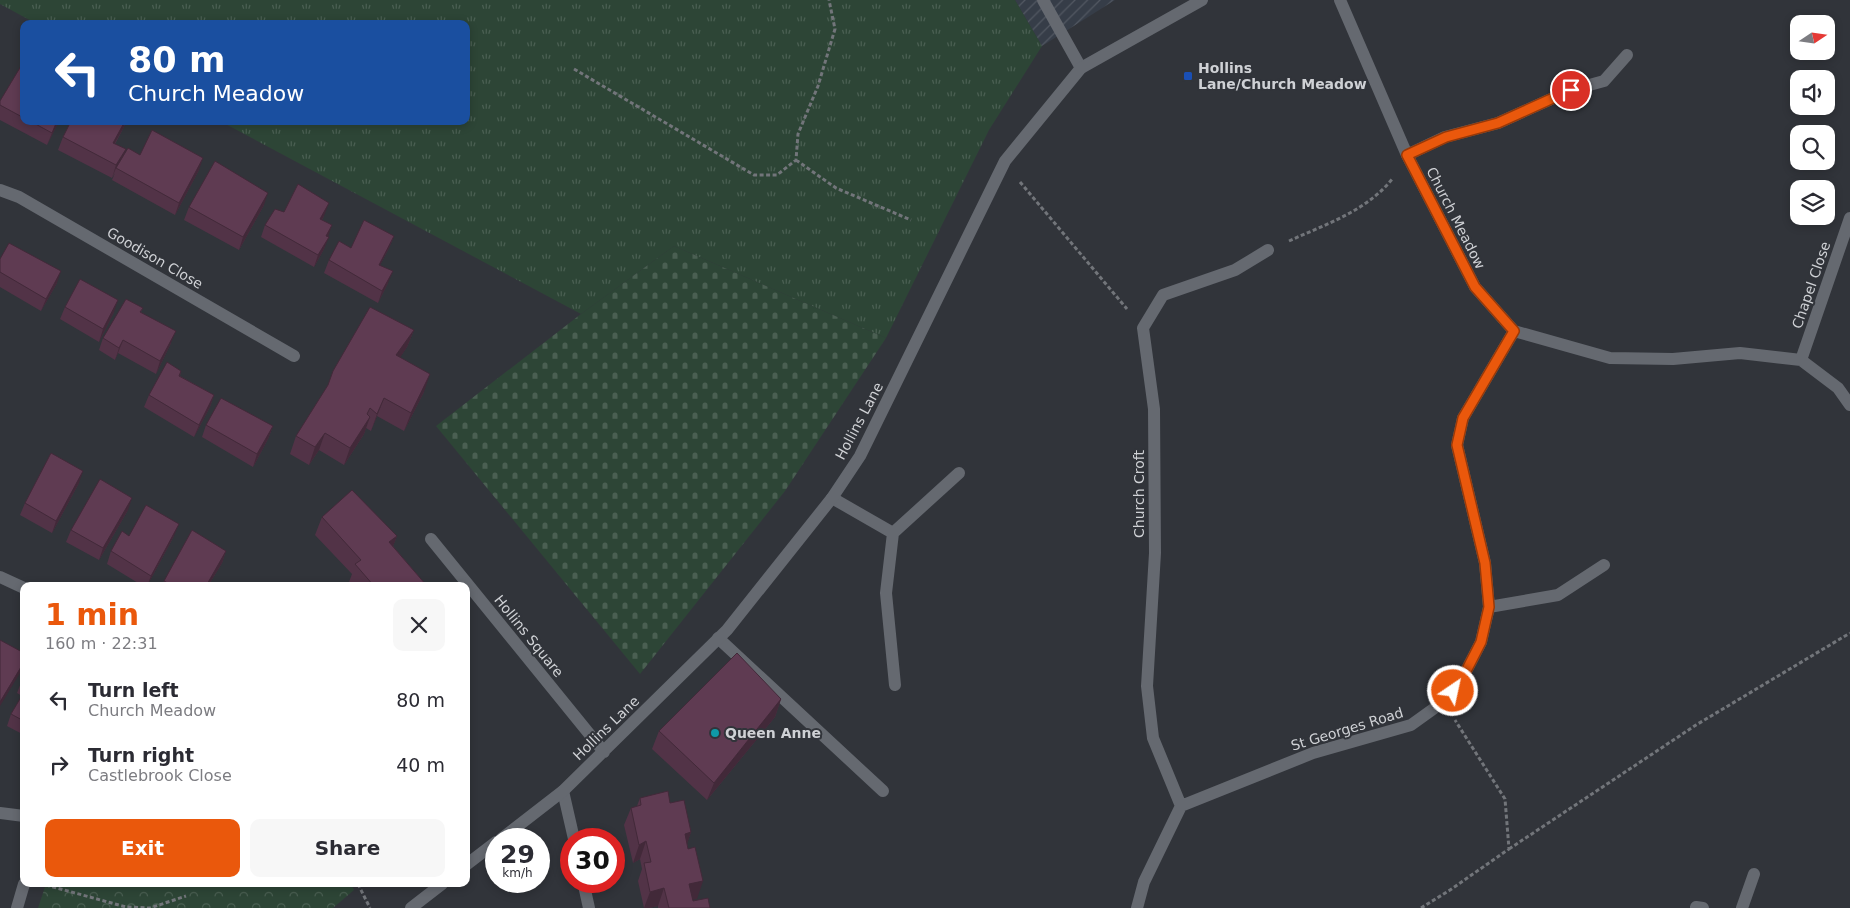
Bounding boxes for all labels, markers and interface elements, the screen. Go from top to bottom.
north arrow [1790,15,1835,60]
map controls [1790,15,1835,225]
icon: left [45,40,110,105]
text: 80 m [128,40,225,80]
place label: Hollins Lane/Church Meadow [1198,60,1367,92]
pin [1550,69,1592,111]
marker: Hollins Lane/Church Meadow [1182,70,1194,82]
button: sound [1790,70,1835,115]
icon: arrive [1557,76,1585,104]
text: Church Meadow [128,81,304,106]
button: search [1790,125,1835,170]
street label: Church Meadow [1423,164,1489,272]
button: layers [1790,180,1835,225]
street label: Goodison Close [104,224,206,292]
street label: Chapel Close [1789,239,1833,331]
street label: Hollins Lane [832,380,886,462]
street label: Church Croft [1131,450,1147,538]
street label: Hollins Square [491,592,567,680]
text: 1 min [45,597,139,632]
button: close [393,599,445,651]
text: 160 m · 22:31 [45,634,158,653]
position arrow [1426,664,1478,716]
text: Turn left [88,679,179,701]
icon: left [45,686,73,714]
text: 80 m [396,689,445,711]
street label: Hollins Lane [570,693,642,763]
text: Church Meadow [88,701,216,720]
street label: St Georges Road [1289,704,1405,754]
place label: Queen Anne [725,725,821,741]
marker: Queen Anne [709,727,721,739]
text: Turn right [88,744,194,766]
icon: right [45,751,73,779]
text: 40 m [396,754,445,776]
text: Castlebrook Close [88,766,232,785]
button: Exit [45,819,240,877]
button: Share [250,819,445,877]
speed limit sign: 30 [560,828,625,893]
text: 29 [500,840,535,869]
text: km/h [502,866,533,880]

